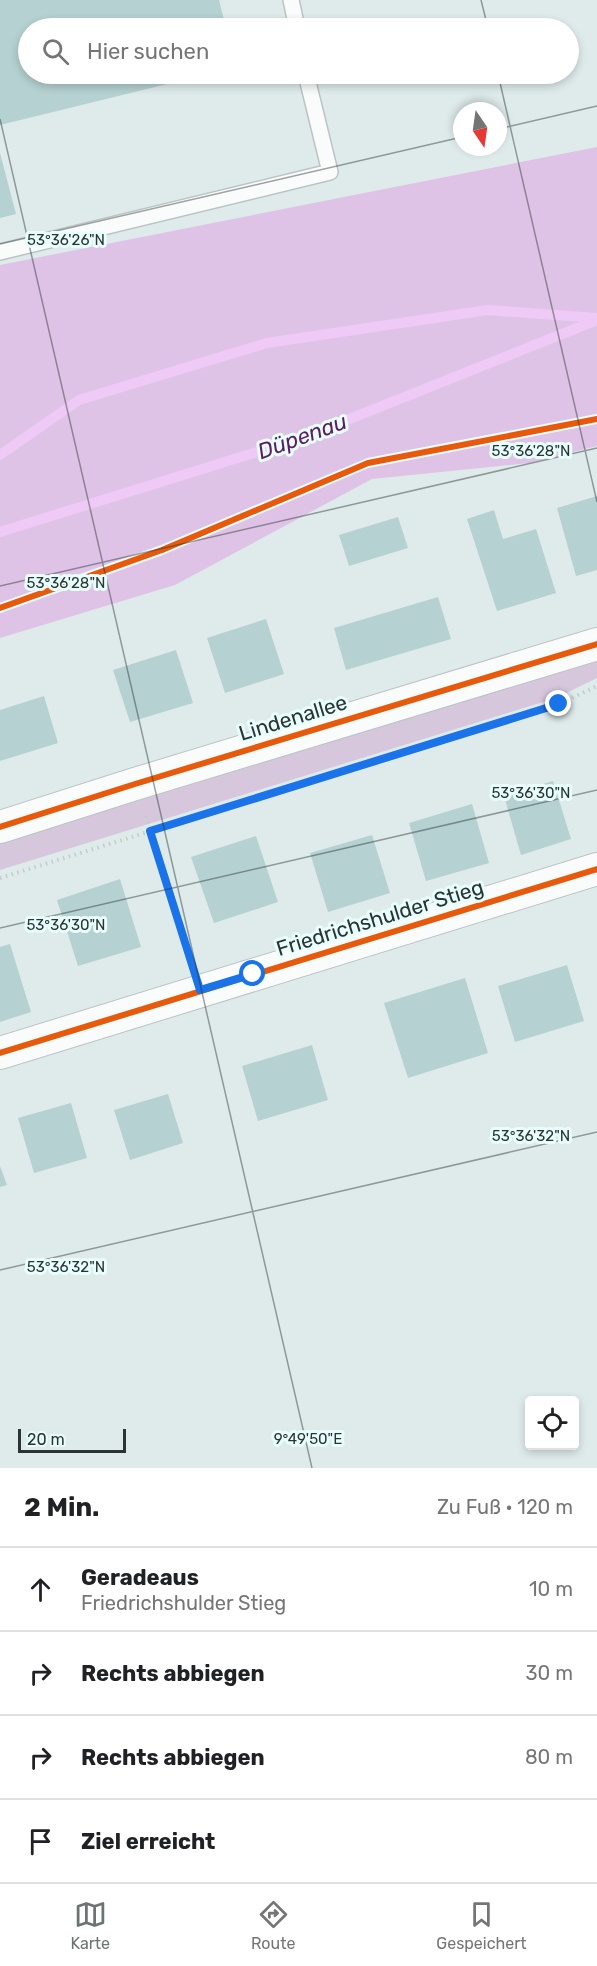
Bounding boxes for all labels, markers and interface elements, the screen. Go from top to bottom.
search box [18,18,579,84]
icon: search [39,35,72,68]
text: Hier suchen [87,38,209,65]
north arrow [453,102,507,156]
text: 53°36'26"N [27,231,105,249]
water label: Düpenau [254,408,351,465]
text: 53°36'28"N [492,442,570,460]
text: 53°36'28"N [27,574,105,592]
street label: Lindenallee [236,689,350,746]
route end [545,690,571,716]
text: 53°36'30"N [491,784,571,802]
street label: Friedrichshulder Stieg [273,874,487,961]
text: 53°36'30"N [26,916,106,934]
route start [239,960,265,986]
text: 53°36'32"N [492,1127,570,1145]
text: 53°36'32"N [27,1258,105,1276]
map controls [525,1396,579,1450]
button: locate [525,1396,579,1450]
scale bar [18,1426,126,1454]
text: 20 m [27,1430,65,1449]
text: 9°49'50"E [274,1430,342,1448]
text: 2 Min. [24,1492,100,1523]
text: Zu Fuß · 120 m [437,1495,573,1519]
text: Geradeaus [81,1564,199,1591]
icon: ahead [24,1573,57,1606]
text: 10 m [529,1577,573,1601]
text: Friedrichshulder Stieg [81,1591,286,1615]
icon: right [24,1657,57,1690]
text: Rechts abbiegen [81,1660,265,1687]
text: 30 m [526,1661,573,1685]
icon: right [24,1741,57,1774]
text: Rechts abbiegen [81,1744,265,1771]
text: 80 m [525,1745,573,1769]
icon: arrive [24,1825,57,1858]
text: Ziel erreicht [81,1828,215,1855]
tab: Karte [70,1898,110,1953]
tab: Route [251,1898,295,1953]
tab: Gespeichert [436,1898,527,1953]

